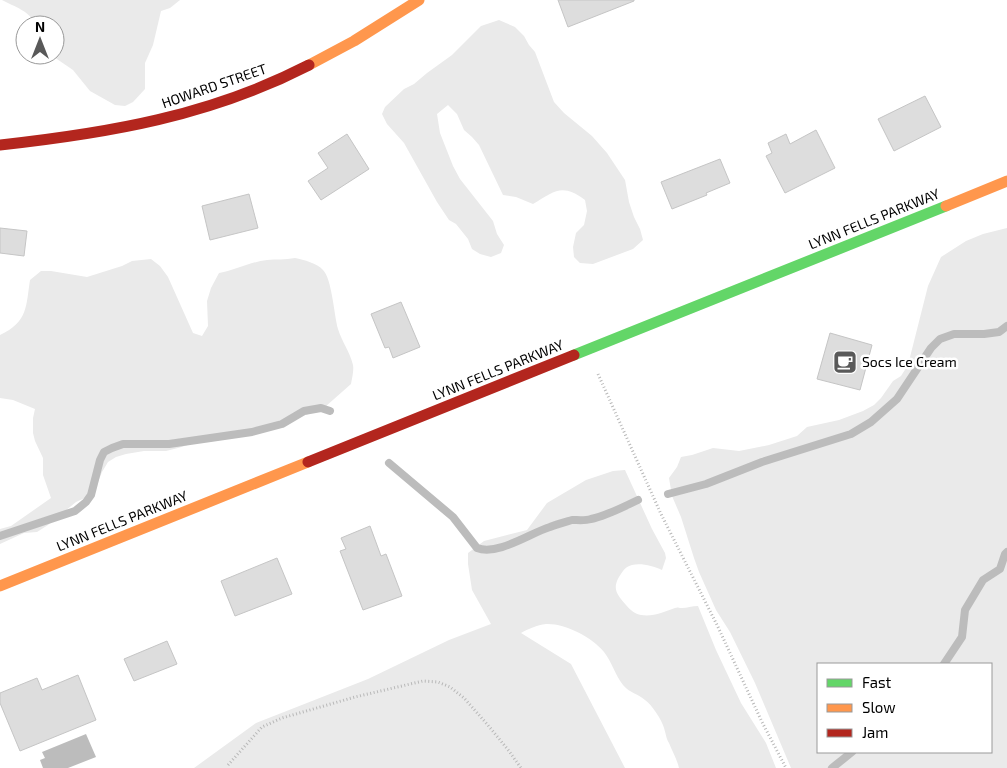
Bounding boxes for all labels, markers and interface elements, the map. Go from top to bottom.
north arrow [15,15,65,65]
text: N [35,18,45,35]
street label: HOWARD STREET [159,60,269,111]
street label: LYNN FELLS PARKWAY [806,184,942,253]
street label: LYNN FELLS PARKWAY [430,335,566,404]
cafe icon: Socs Ice Cream [832,349,858,375]
place label: Socs Ice Cream [862,353,957,370]
street label: LYNN FELLS PARKWAY [54,486,190,555]
legend [817,663,992,753]
text: Fast [862,673,892,691]
text: Slow [862,698,896,716]
text: Jam [862,723,888,741]

